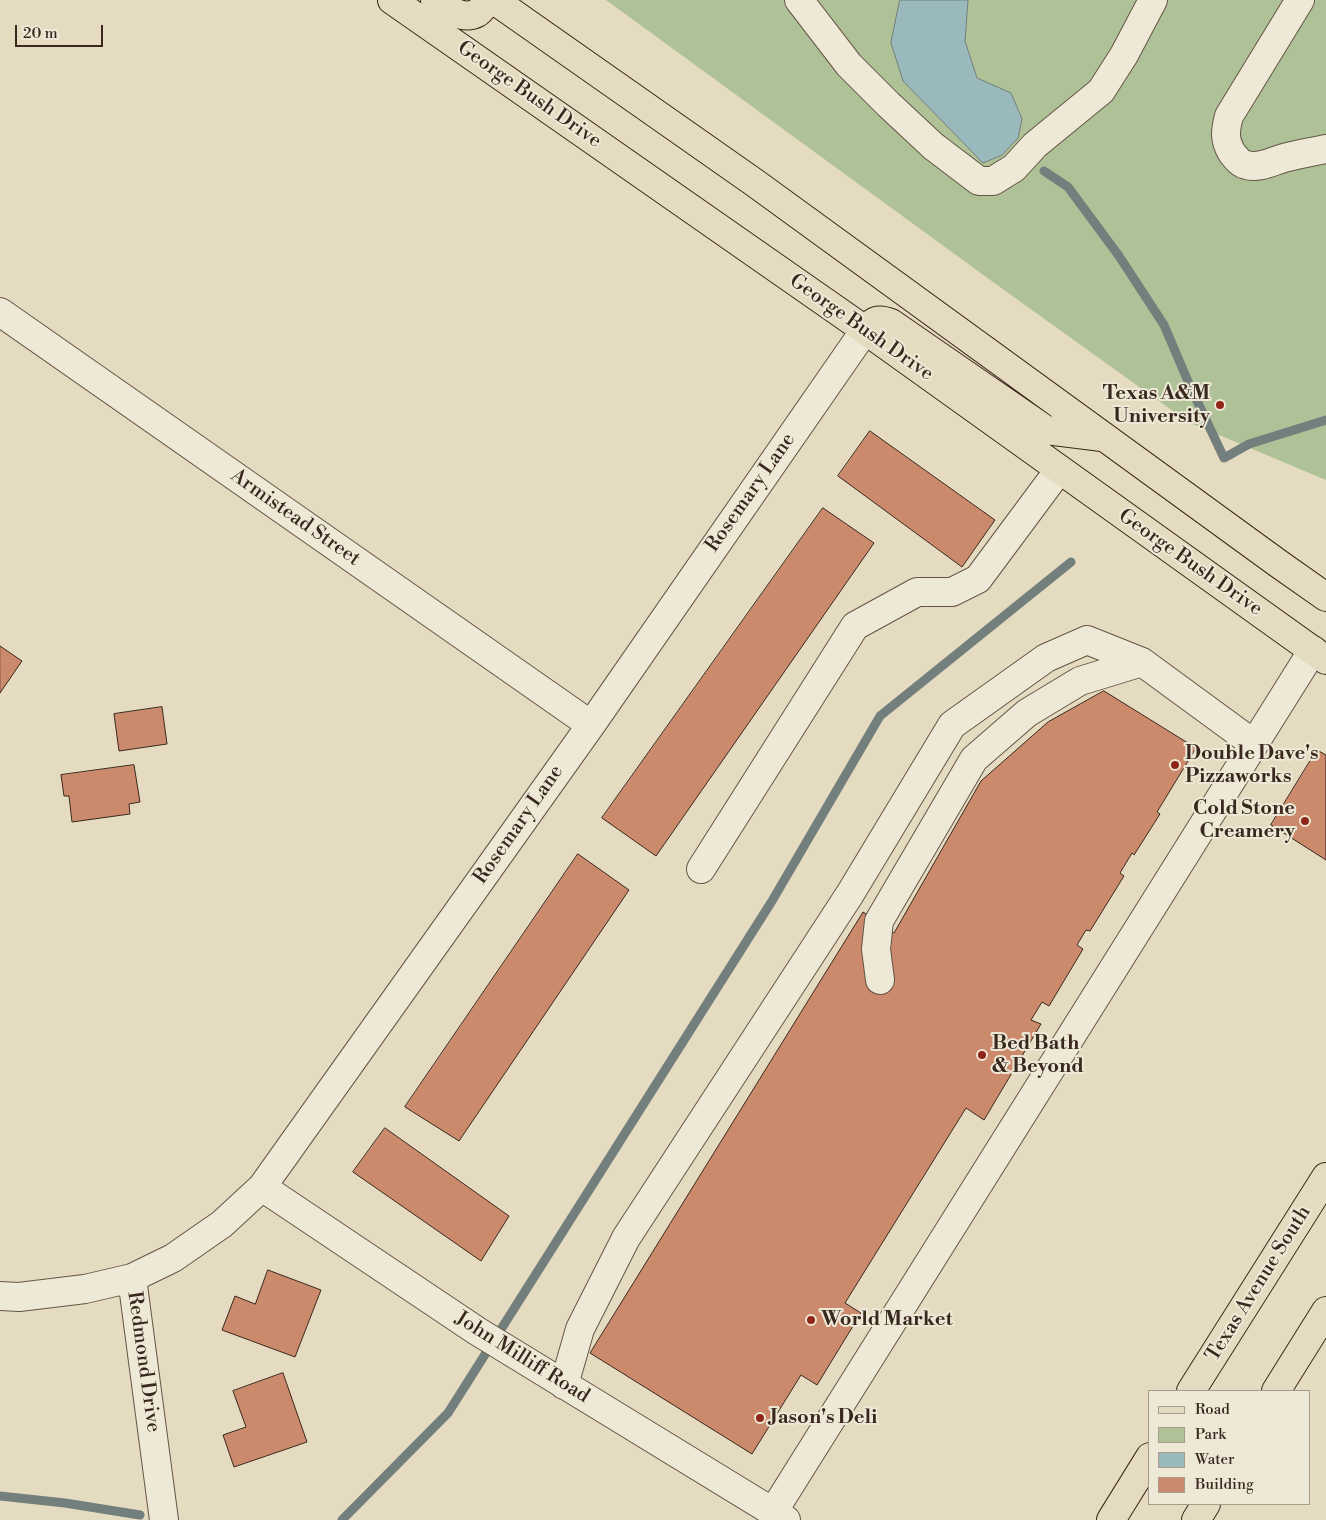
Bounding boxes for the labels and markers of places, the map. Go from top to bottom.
place label: Texas A&M University [1103,382,1210,429]
marker: Texas A&M University [1214,399,1226,411]
place label: Double Dave's Pizzaworks [1185,742,1319,789]
marker: Double Dave's Pizzaworks [1169,759,1181,771]
place label: Cold Stone Creamery [1193,797,1295,844]
marker: Cold Stone Creamery [1299,815,1311,827]
place label: Bed Bath & Beyond [992,1032,1084,1079]
marker: Bed Bath & Beyond [976,1049,988,1061]
place label: World Market [821,1308,953,1332]
marker: World Market [805,1314,817,1326]
place label: Jason's Deli [770,1406,877,1430]
marker: Jason's Deli [754,1412,766,1424]

